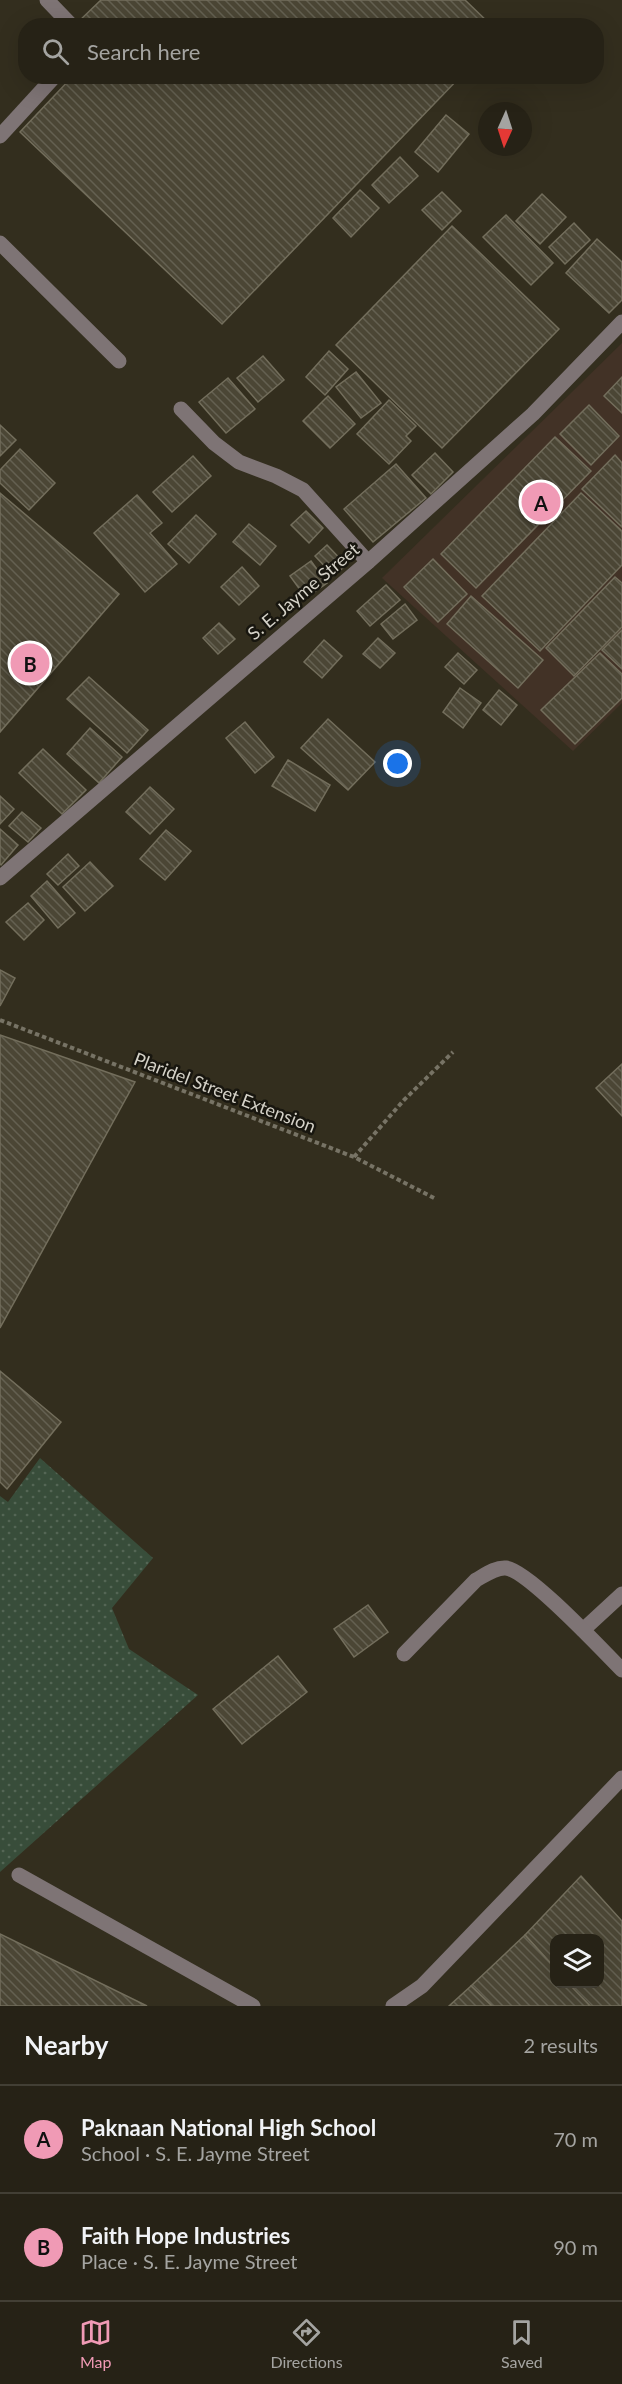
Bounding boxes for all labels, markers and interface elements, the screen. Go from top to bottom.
search box [18,18,604,84]
icon: search [39,35,72,68]
text: Search here [87,38,200,65]
north arrow [478,102,532,156]
pin: A [522,480,560,524]
street label: S. E. Jayme Street [243,538,364,644]
pin: B [10,640,50,686]
your location [383,749,412,778]
street label: Plaridel Street Extension [131,1047,319,1137]
map controls [550,1934,604,1988]
button: layers [550,1934,604,1988]
text: Nearby [24,2029,109,2061]
text: 2 results [523,2033,598,2057]
text: Paknaan National High School [81,2114,376,2141]
text: A [37,2127,50,2151]
text: 70 m [553,2127,598,2151]
text: School · S. E. Jayme Street [81,2141,310,2165]
text: Faith Hope Industries [81,2222,290,2249]
text: B [37,2235,50,2259]
text: 90 m [553,2235,598,2259]
text: Place · S. E. Jayme Street [81,2249,297,2273]
tab: Map [79,2316,112,2371]
tab: Directions [270,2316,343,2371]
tab: Saved [501,2316,543,2371]

